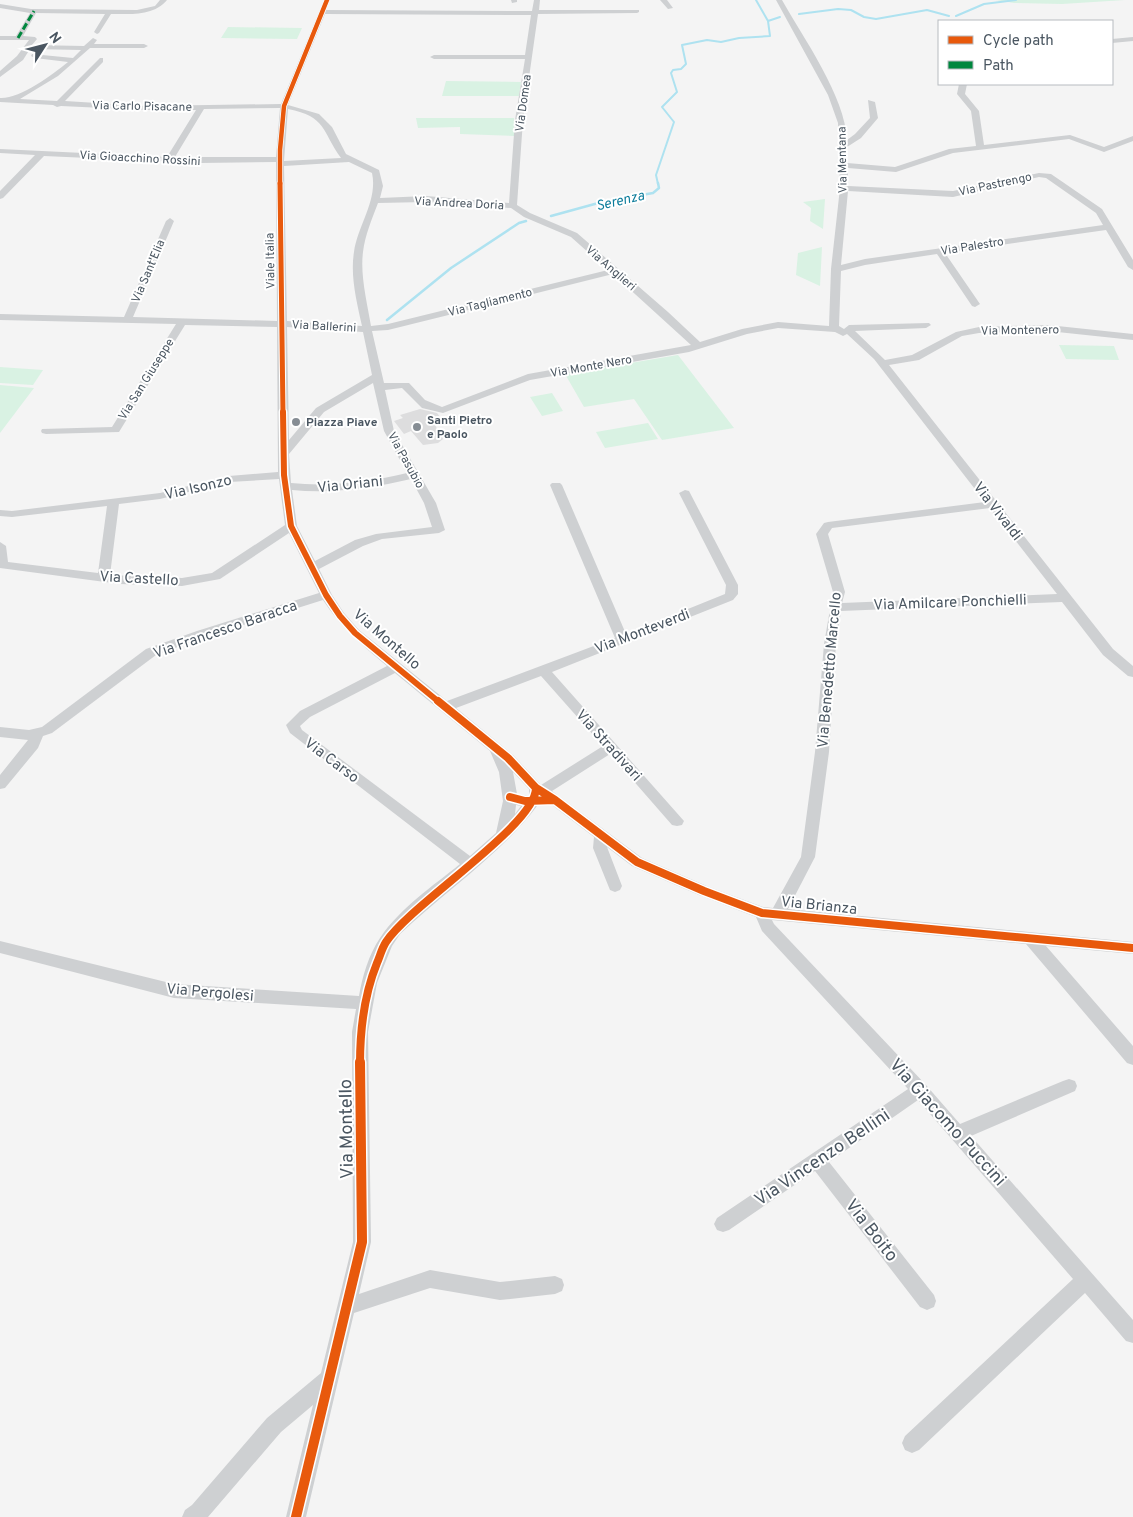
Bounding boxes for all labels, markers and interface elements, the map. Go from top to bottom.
north arrow [20,20,70,70]
legend [938,20,1113,85]
text: N [44,29,64,47]
text: Cycle path [983,32,1054,51]
text: Path [983,57,1014,76]
street label: Via Domea [512,73,536,133]
street label: Via Carlo Pisacane [92,98,192,116]
street label: Via Mentana [834,126,852,194]
street label: Via Gioacchino Rossini [79,148,201,170]
street label: Via Pastrengo [957,169,1034,201]
water label: Serenza [595,187,647,215]
street label: Via Andrea Doria [414,194,504,214]
street label: Viale Italia [263,233,279,289]
street label: Via Palestro [939,234,1005,260]
street label: Via Sant'Elia [128,237,169,305]
street label: Via Anglieri [582,242,639,295]
street label: Via Tagliamento [446,285,534,321]
street label: Via Ballerini [291,317,357,337]
street label: Via Montenero [981,322,1060,340]
street label: Via San Giuseppe [115,336,178,423]
street label: Via Monte Nero [549,352,634,382]
place label: Santi Pietro e Paolo [427,413,493,443]
place label: Piazza Piave [306,415,378,431]
marker: Piazza Piave [290,416,302,428]
marker: Santi Pietro e Paolo [411,421,423,433]
street label: Via Pasubio [383,429,427,492]
street label: Via Isonzo [163,472,234,505]
street label: Via Oriani [316,473,384,498]
street label: Via Vivaldi [968,479,1026,545]
street label: Via Castello [99,568,179,591]
street label: Via Benedetto Marcello [814,591,847,749]
street label: Via Amilcare Ponchielli [873,591,1027,616]
street label: Via Francesco Baracca [151,597,300,664]
street label: Via Montello [348,606,424,675]
street label: Via Monteverdi [592,606,693,659]
street label: Via Stradivari [571,706,645,786]
street label: Via Carso [300,734,362,788]
street label: Via Brianza [780,893,858,920]
street label: Via Pergolesi [165,980,254,1007]
street label: Via Giacomo Puccini [883,1054,1010,1192]
street label: Via Montello [335,1079,360,1179]
street label: Via Vincenzo Bellini [751,1104,895,1212]
street label: Via Boito [839,1195,902,1267]

